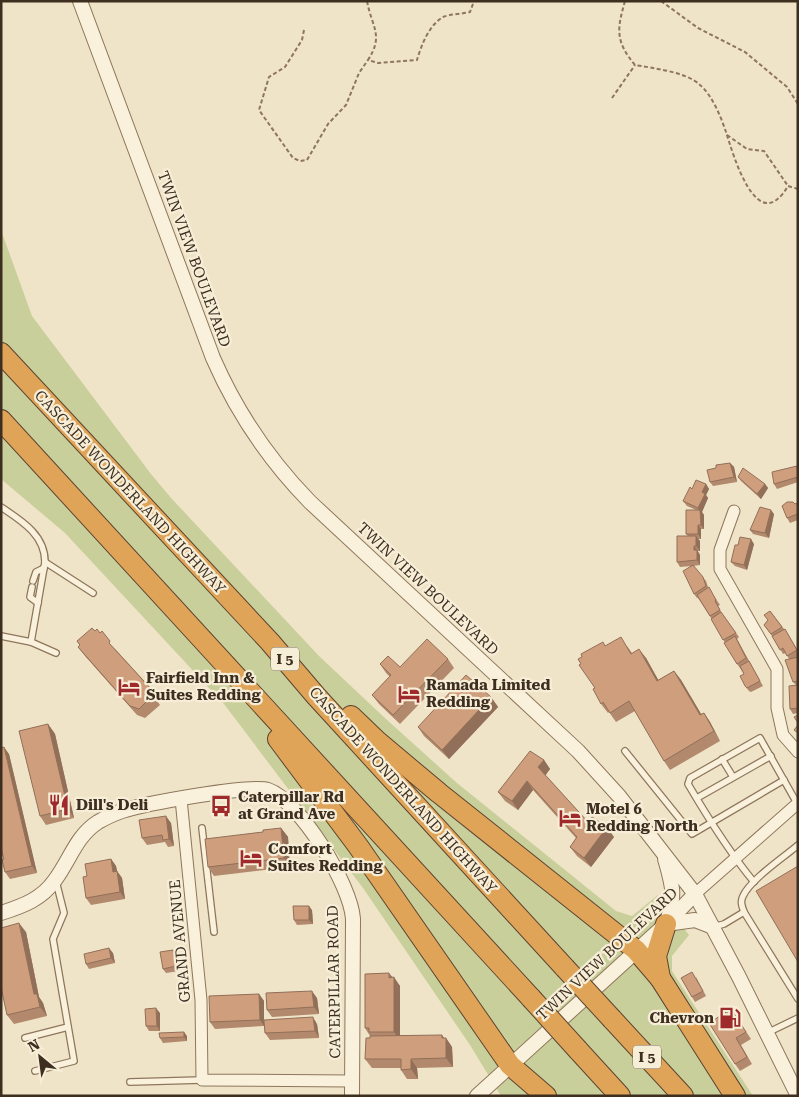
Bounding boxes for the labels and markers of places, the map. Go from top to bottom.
place label: Fairfield Inn & Suites Redding [146,669,261,704]
hotel icon: Fairfield Inn & Suites Redding [116,674,142,700]
place label: Ramada Limited Redding [426,676,550,711]
hotel icon: Ramada Limited Redding [396,681,422,707]
place label: Caterpillar Rd at Grand Ave [238,788,344,823]
restaurant icon: Dill's Deli [46,792,72,818]
bus stop icon: Caterpillar Rd at Grand Ave [208,793,234,819]
place label: Dill's Deli [76,796,148,814]
place label: Motel 6 Redding North [586,800,698,835]
hotel icon: Motel 6 Redding North [557,805,583,831]
place label: Comfort Suites Redding [268,840,383,875]
hotel icon: Comfort Suites Redding [238,845,264,871]
fuel station icon: Chevron [717,1005,743,1031]
place label: Chevron [649,1009,714,1027]

